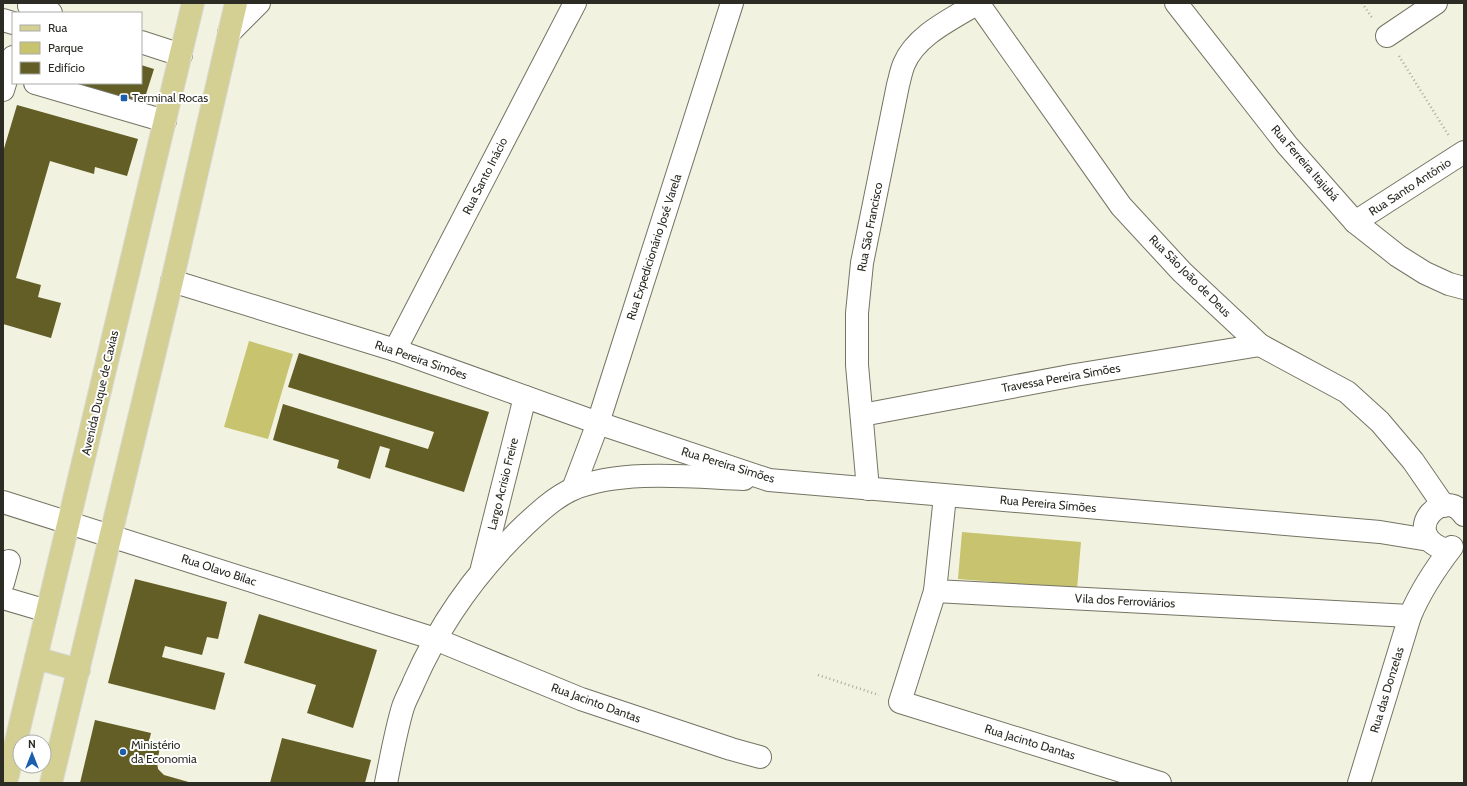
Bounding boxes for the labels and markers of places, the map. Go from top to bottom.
place label: Terminal Rocas [132,90,208,105]
marker: Terminal Rocas [119,93,129,103]
place label: Ministério da Economia [131,737,197,766]
marker: Ministério da Economia [118,747,128,757]

